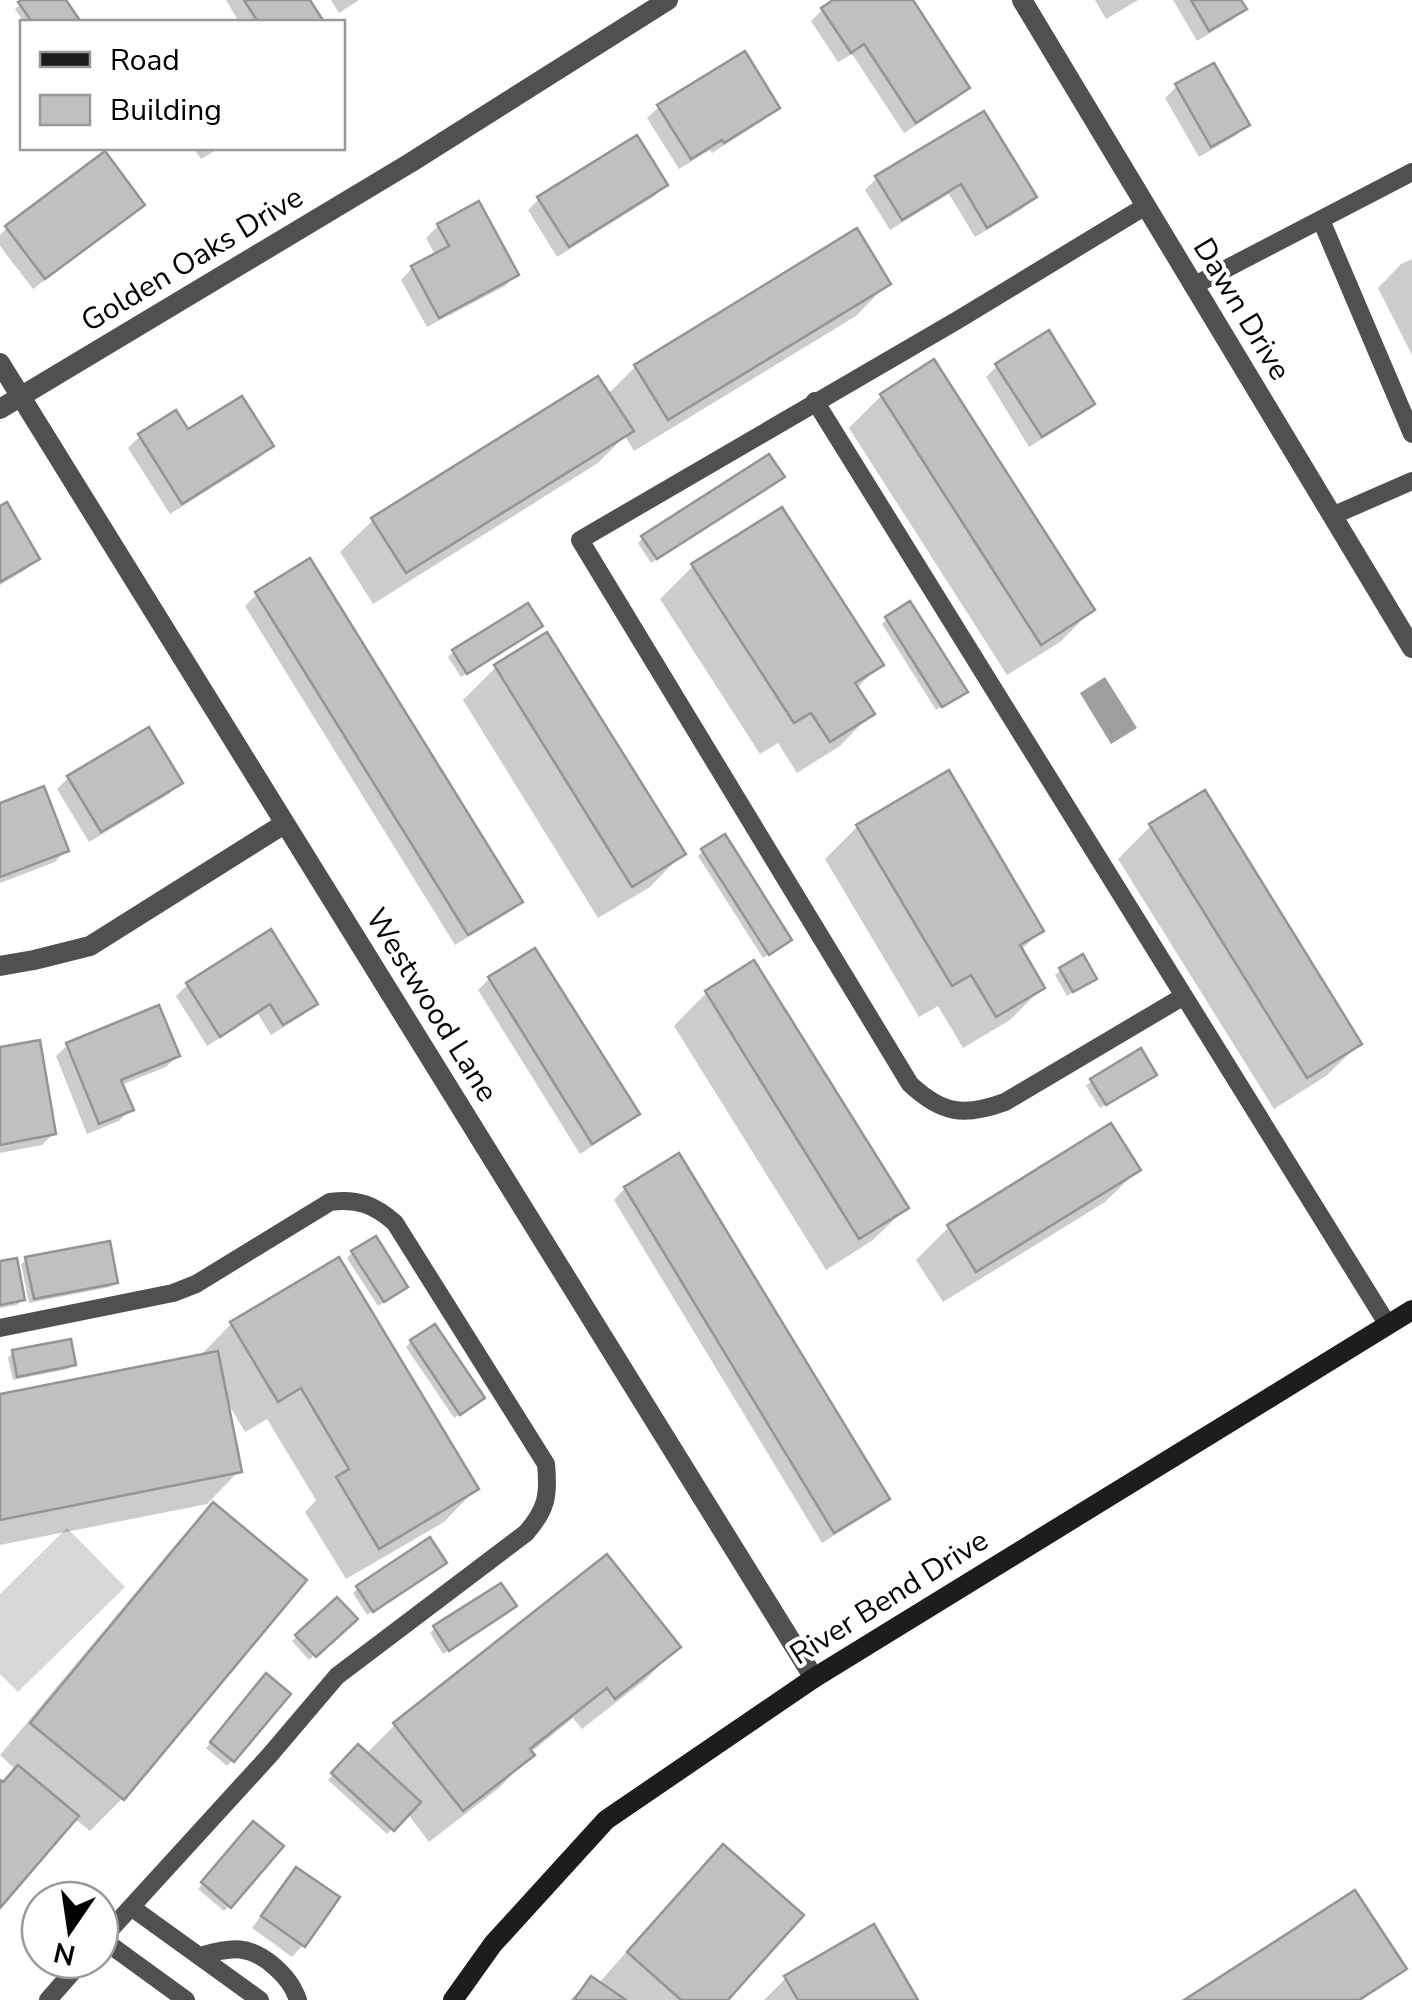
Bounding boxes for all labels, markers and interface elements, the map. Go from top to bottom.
legend [20,20,345,150]
text: Road [110,40,180,81]
text: Building [110,90,222,131]
street label: Golden Oaks Drive [74,177,311,342]
street label: Dawn Drive [1183,230,1300,388]
street label: Westwood Lane [356,901,508,1110]
street label: River Bend Drive [782,1520,996,1675]
north arrow [20,1880,120,1980]
text: N [50,1933,79,1974]

